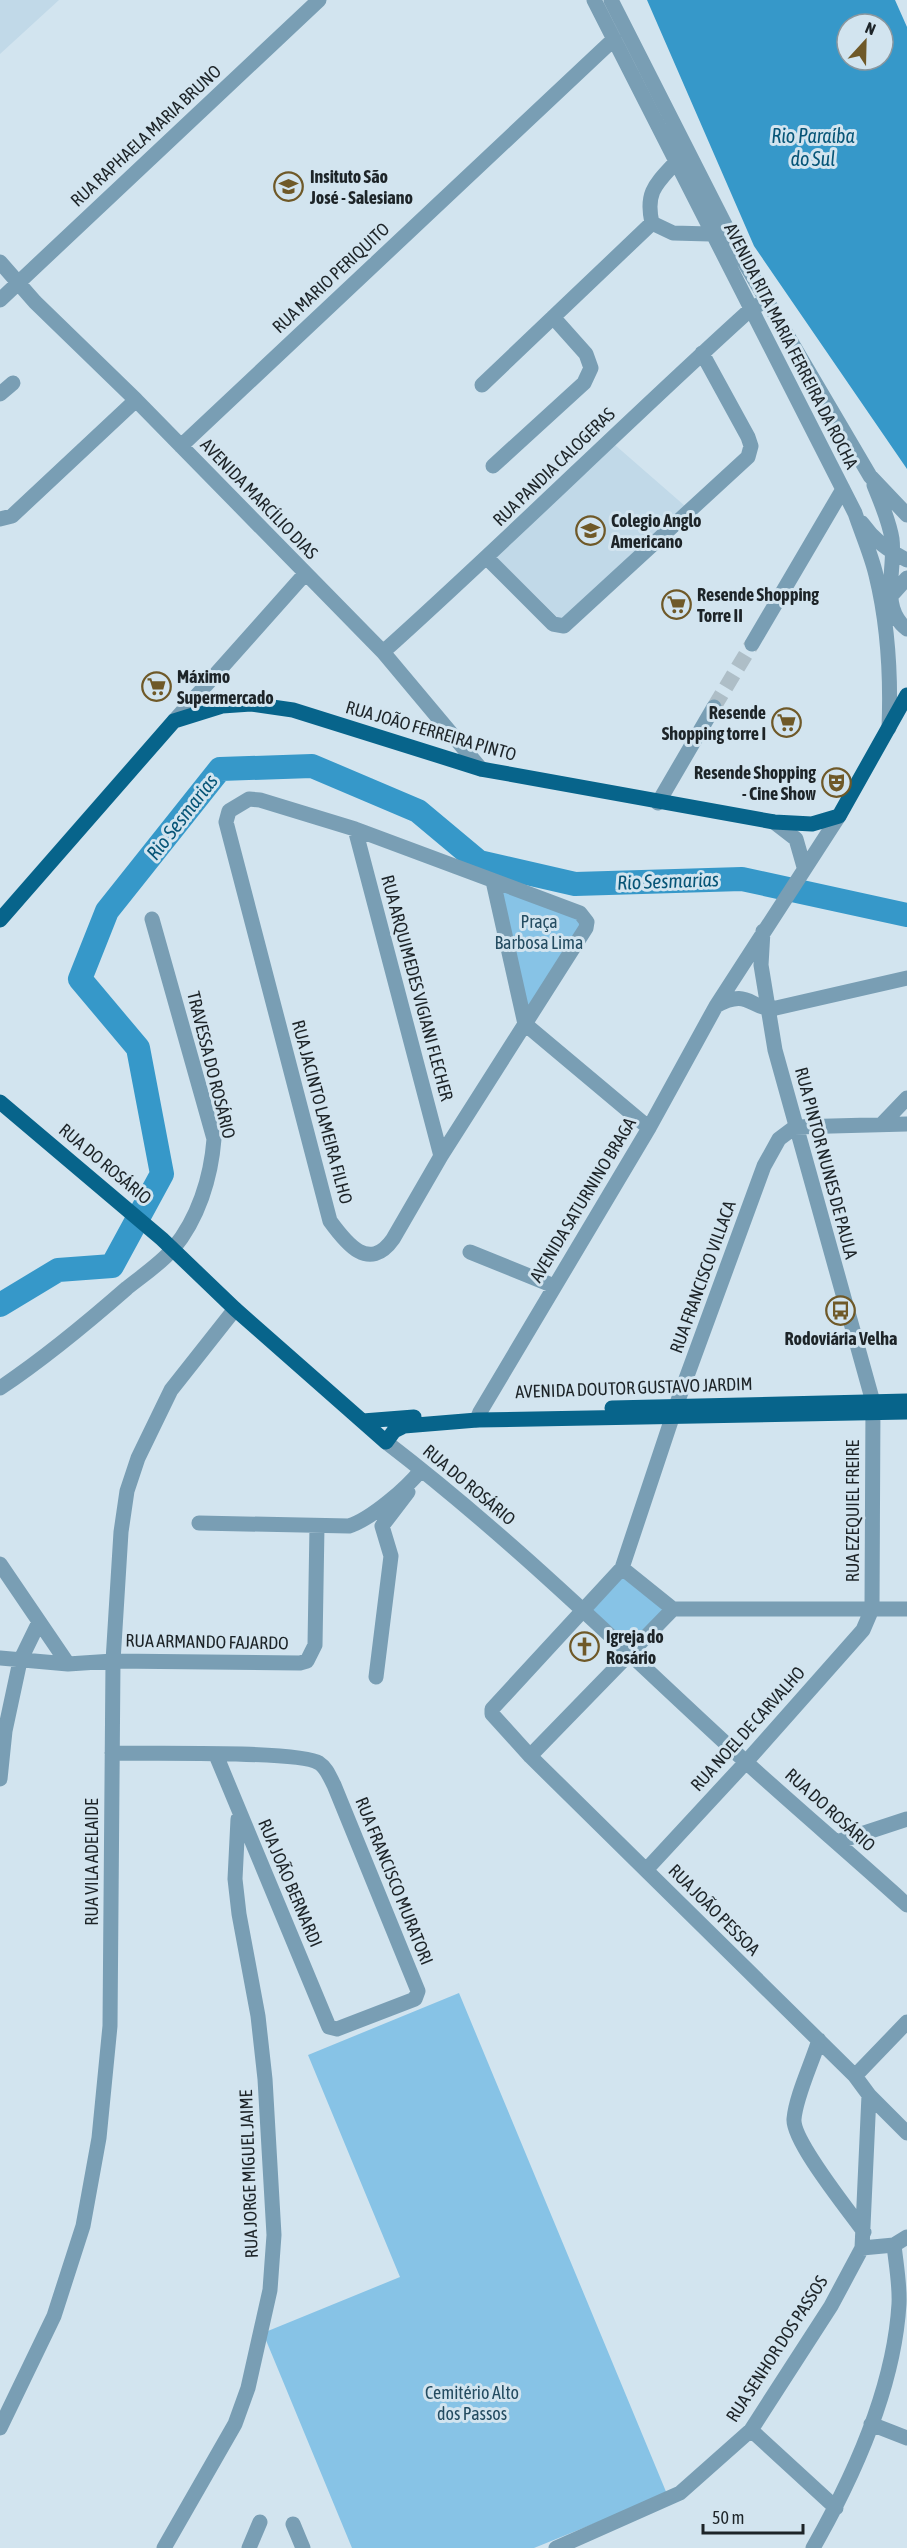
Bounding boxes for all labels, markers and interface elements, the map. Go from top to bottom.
north arrow [835,12,895,72]
text: N [863,18,878,38]
street label: RUA RAPHAELA MARIA BRUNO [66,61,225,211]
water label: Rio Paraíba do Sul [771,124,855,170]
place label: Insituto São José - Salesiano [309,166,413,208]
school or university icon: Insituto São José - Salesiano [273,171,305,203]
street label: RUA MARIO PERIQUITO [268,218,393,337]
street label: AVENIDA RITA MARIA FERREIRA DA ROCHA [720,219,863,472]
street label: RUA PANDIA CALOGERAS [488,403,619,530]
street label: AVENIDA MARCÍLIO DIAS [196,434,323,564]
place label: Colegio Anglo Americano [610,510,701,552]
school or university icon: Colegio Anglo Americano [574,515,606,547]
place label: Resende Shopping Torre II [697,584,819,626]
supermarket icon: Resende Shopping Torre II [660,589,692,621]
place label: Máximo Supermercado [177,666,274,708]
supermarket icon: Máximo Supermercado [140,671,172,703]
street label: RUA JOÃO FERREIRA PINTO [343,696,519,765]
place label: Resende Shopping torre I [662,702,766,744]
supermarket icon: Resende Shopping torre I [771,707,803,739]
place label: Resende Shopping - Cine Show [694,762,816,804]
theatre icon: Resende Shopping - Cine Show [821,767,853,799]
water label: Rio Sesmarias [141,769,222,864]
water label: Rio Sesmarias [617,867,719,894]
street label: RUA ARQUIMEDES VIGIANI FLECHER [377,873,458,1103]
park label: Praça Barbosa Lima [495,911,583,953]
street label: TRAVESSA DO ROSÁRIO [183,989,240,1141]
street label: RUA JACINTO LAMEIRA FILHO [288,1018,357,1206]
street label: RUA PINTOR NUNES DE PAULA [791,1065,862,1261]
street label: AVENIDA SATURNINO BRAGA [525,1114,640,1286]
street label: RUA DO ROSÁRIO [55,1119,156,1208]
street label: RUA FRANCISCO VILLACA [665,1198,740,1356]
bus stop icon: Rodoviária Velha [825,1294,857,1326]
place label: Rodoviária Velha [785,1328,897,1349]
street label: AVENIDA DOUTOR GUSTAVO JARDIM [515,1373,753,1402]
street label: RUA EZEQUIEL FREIRE [842,1439,863,1582]
street label: RUA DO ROSÁRIO [419,1440,520,1529]
place label: Igreja do Rosário [606,1626,664,1668]
street label: RUA ARMANDO FAJARDO [125,1630,289,1653]
church icon: Igreja do Rosário [569,1631,601,1663]
street label: RUA NOEL DE CARVALHO [686,1662,809,1795]
street label: RUA DO ROSÁRIO [781,1764,880,1855]
street label: RUA FRANCISCO MURATORI [351,1794,438,1968]
street label: RUA VILA ADELAIDE [81,1798,102,1926]
street label: RUA JOÃO BERNARDI [254,1816,327,1950]
street label: RUA JOÃO PESSOA [665,1860,764,1960]
street label: RUA JORGE MIGUEL JAIME [235,2089,262,2259]
street label: RUA SENHOR DOS PASSOS [722,2271,832,2426]
park label: Cemitério Alto dos Passos [425,2382,519,2424]
scale bar [703,2497,804,2535]
text: 50 m [712,2507,744,2528]

